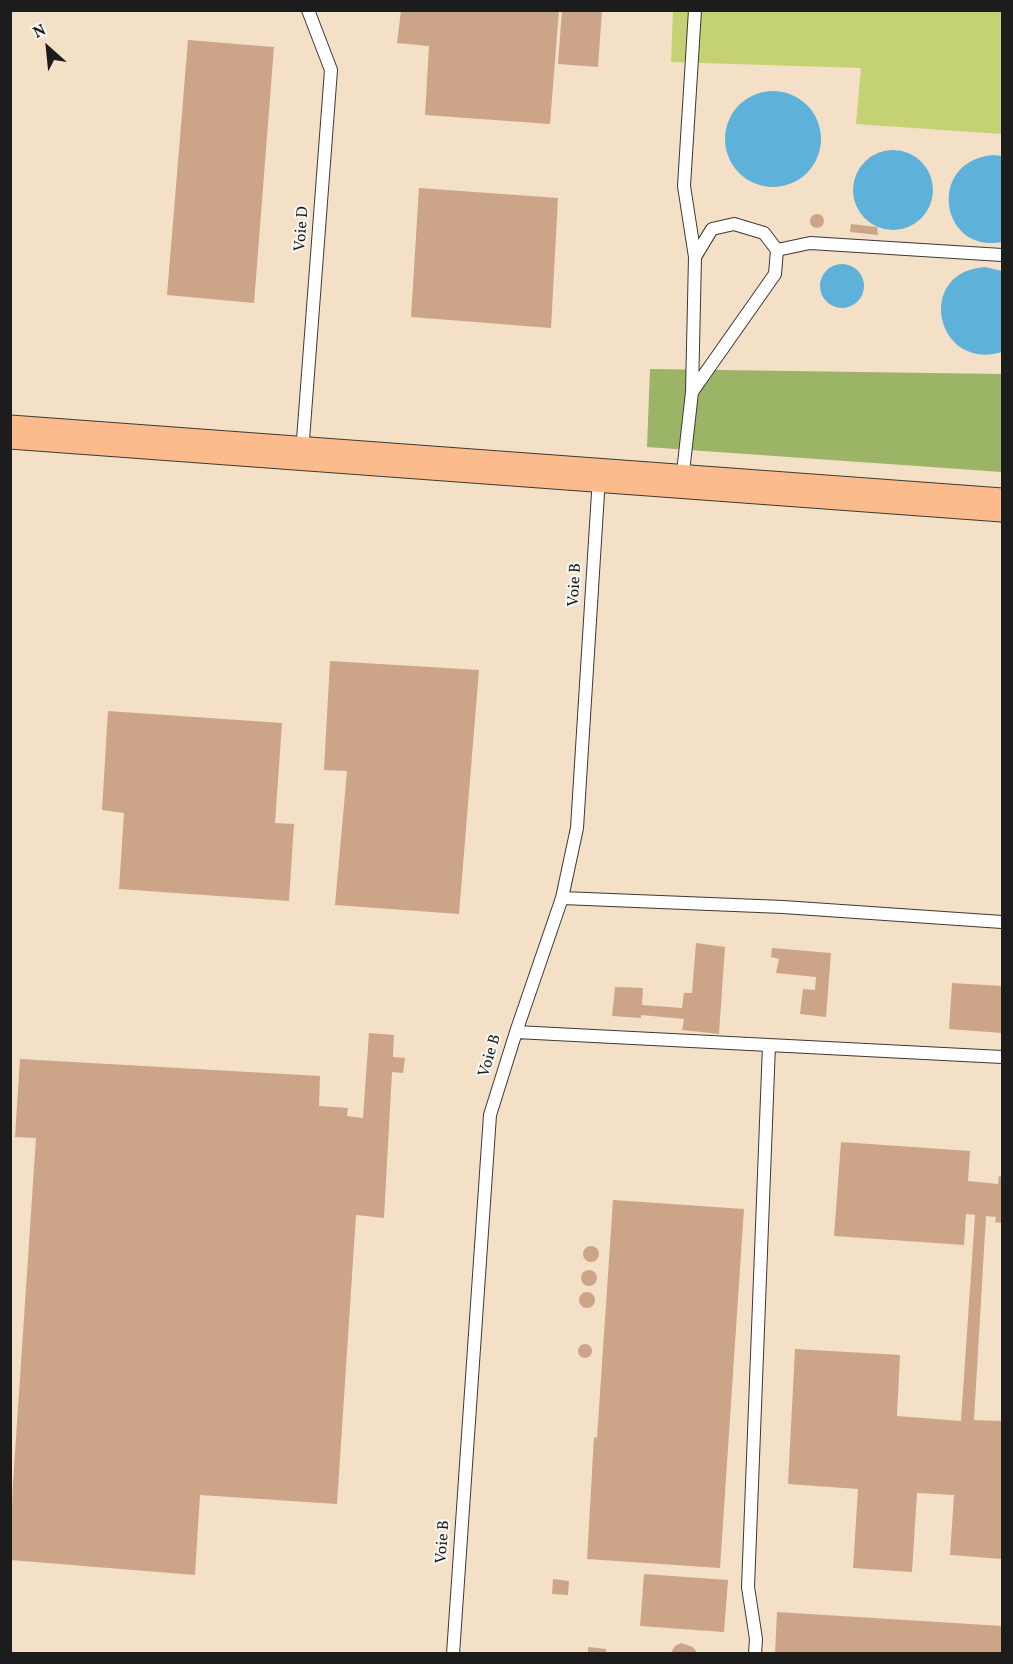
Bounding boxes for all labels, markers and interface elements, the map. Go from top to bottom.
north arrow [18,18,78,78]
text: N [30,20,50,44]
street label: Voie D [292,206,314,252]
street label: Voie B [565,563,587,607]
street label: Voie B [475,1032,507,1080]
street label: Voie B [433,1520,455,1564]

